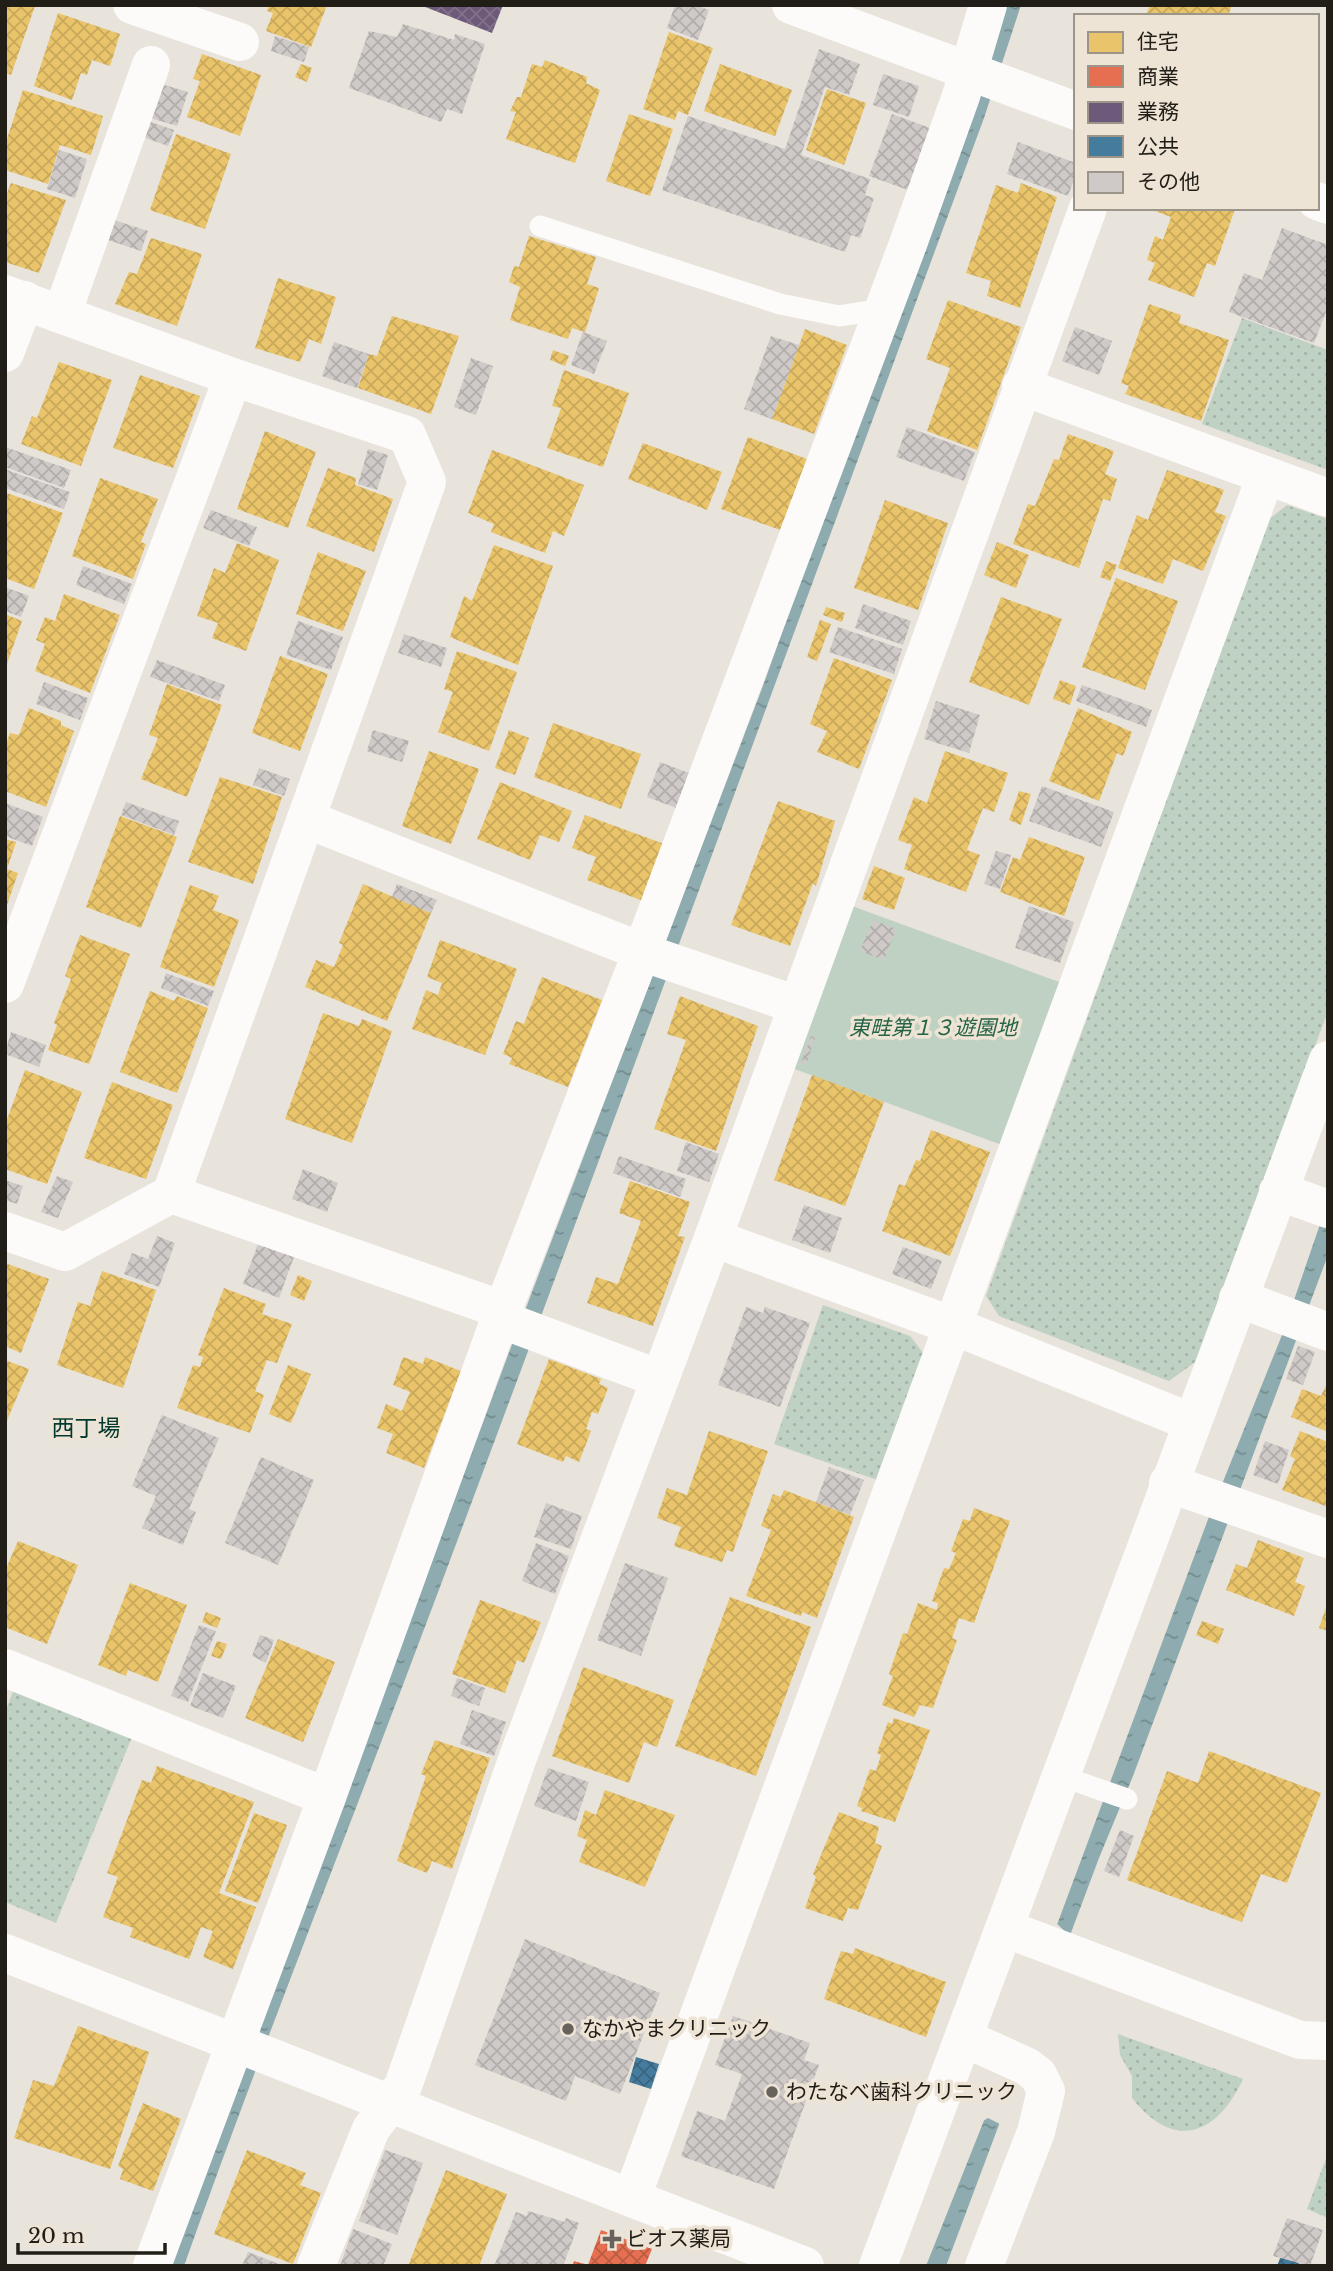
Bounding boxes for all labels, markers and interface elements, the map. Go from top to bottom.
legend [1074,14,1319,210]
text: 住宅 [1137,29,1179,55]
text: 商業 [1137,64,1179,90]
text: 業務 [1137,99,1179,125]
text: 公共 [1137,134,1179,160]
text: その他 [1137,169,1200,195]
park label: 東畦第１３遊園地 [849,1015,1019,1041]
district label: 西丁場 [52,1414,121,1442]
place label: なかやまクリニック [582,2016,771,2042]
marker: なかやまクリニック [560,2021,576,2037]
place label: わたなべ歯科クリニック [786,2079,1017,2105]
marker: わたなべ歯科クリニック [764,2084,780,2100]
scale bar [18,2212,164,2256]
text: 20 m [28,2223,85,2249]
place label: ビオス薬局 [626,2226,731,2252]
marker: ビオス薬局 [604,2231,620,2247]

